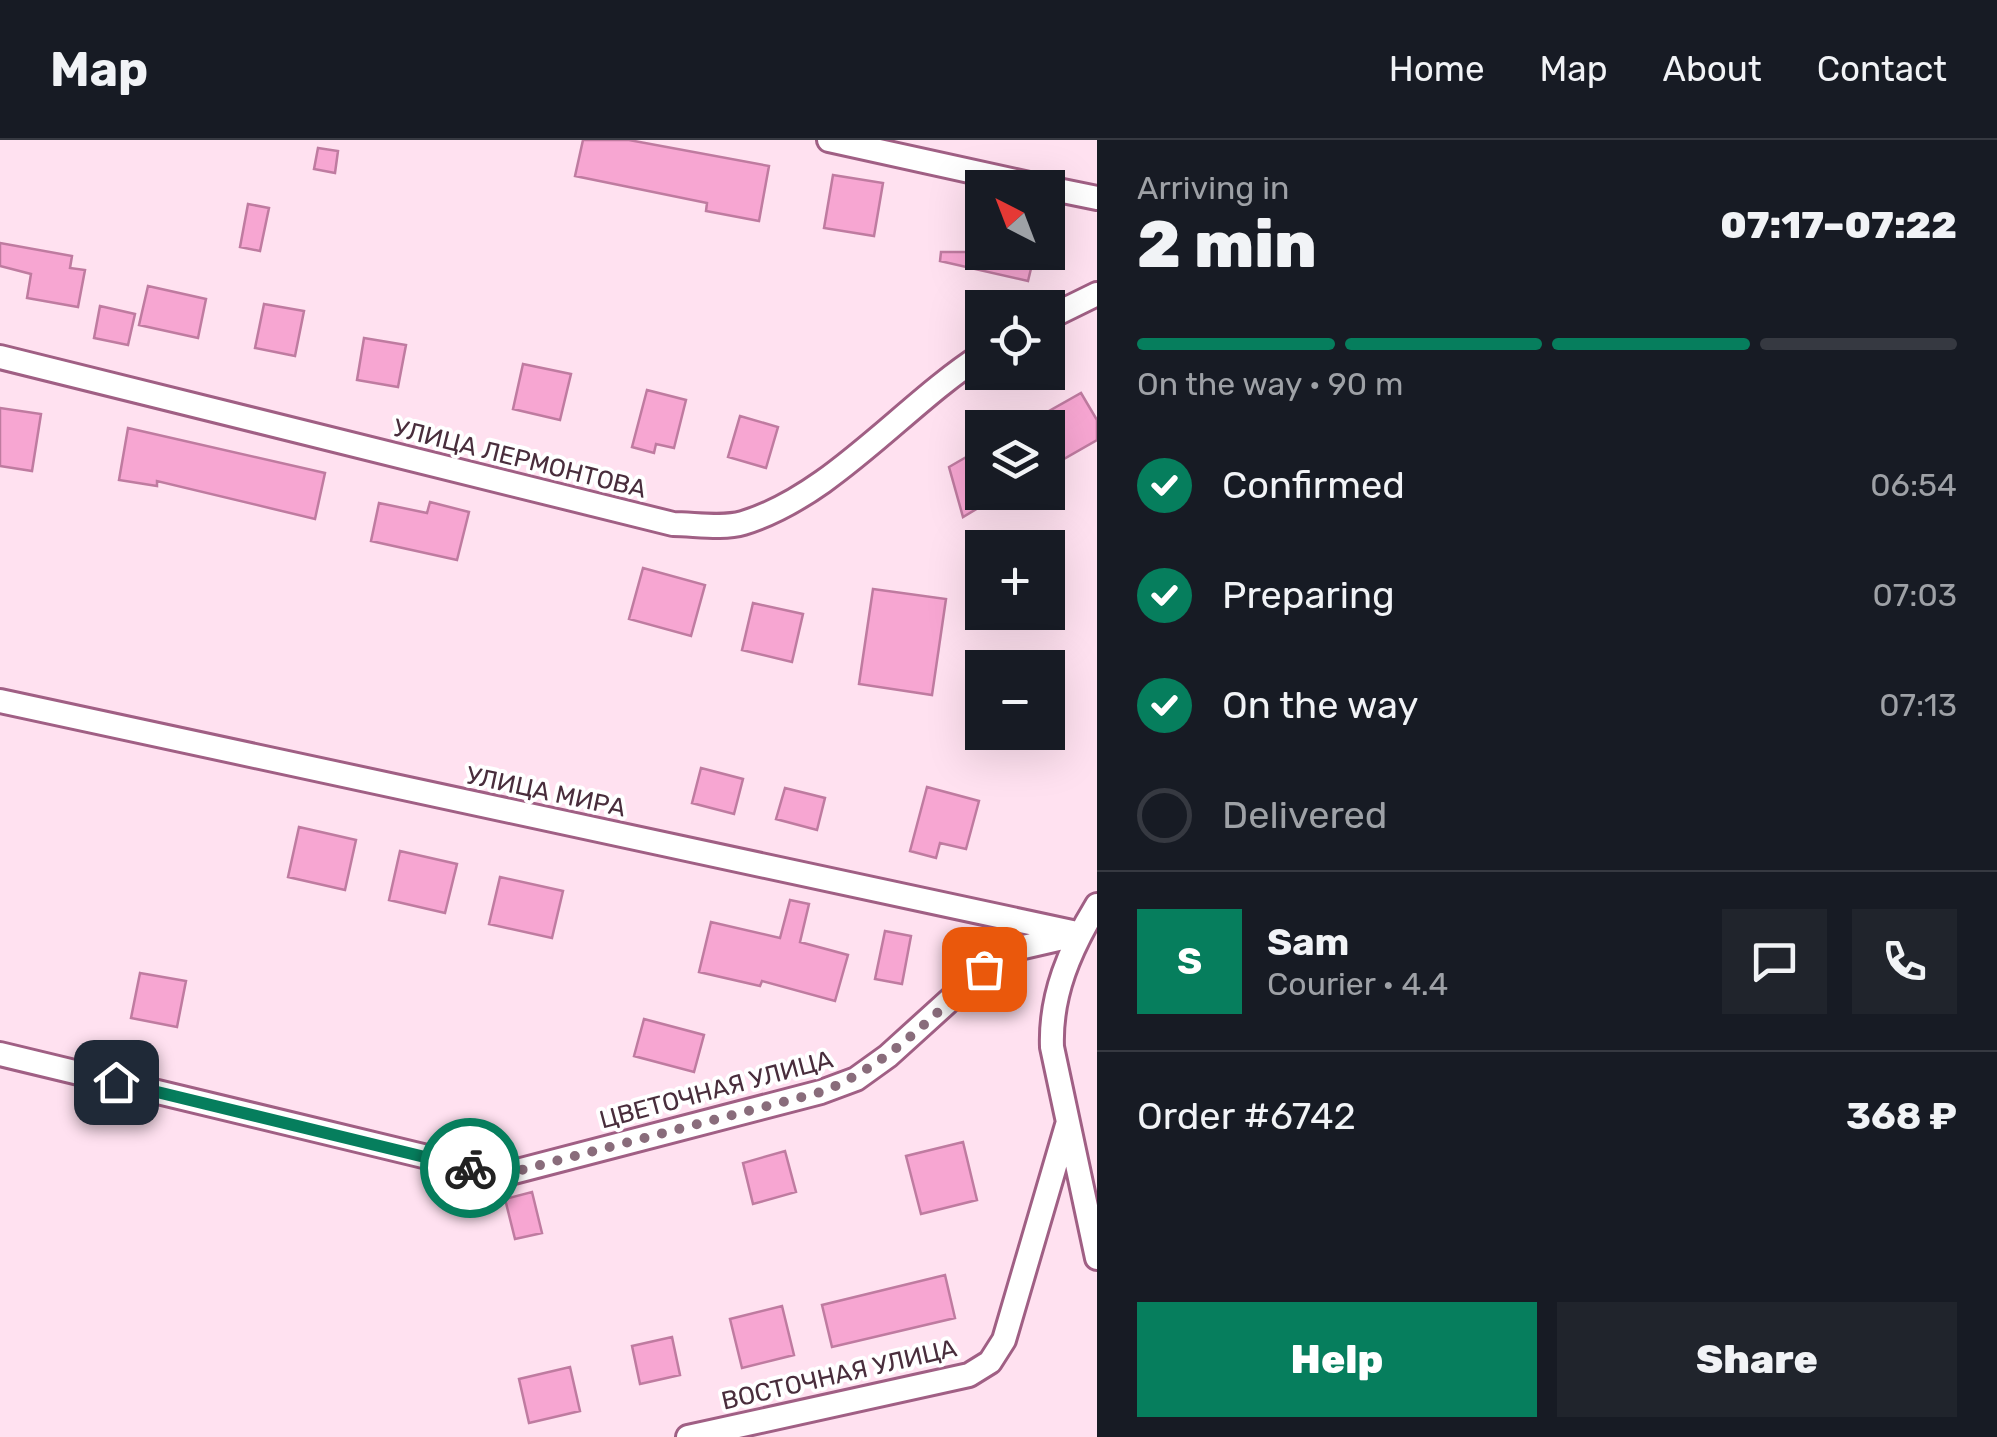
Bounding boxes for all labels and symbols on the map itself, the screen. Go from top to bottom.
north arrow [965,170,1065,270]
street label: УЛИЦА ЛЕРМОНТОВА [390,413,650,504]
street label: УЛИЦА МИРА [463,760,629,823]
pin [942,927,1027,1012]
pin [74,1040,159,1125]
street label: ЦВЕТОЧНАЯ УЛИЦА [596,1044,836,1135]
courier [420,1118,520,1218]
street label: ВОСТОЧНАЯ УЛИЦА [719,1333,960,1416]

